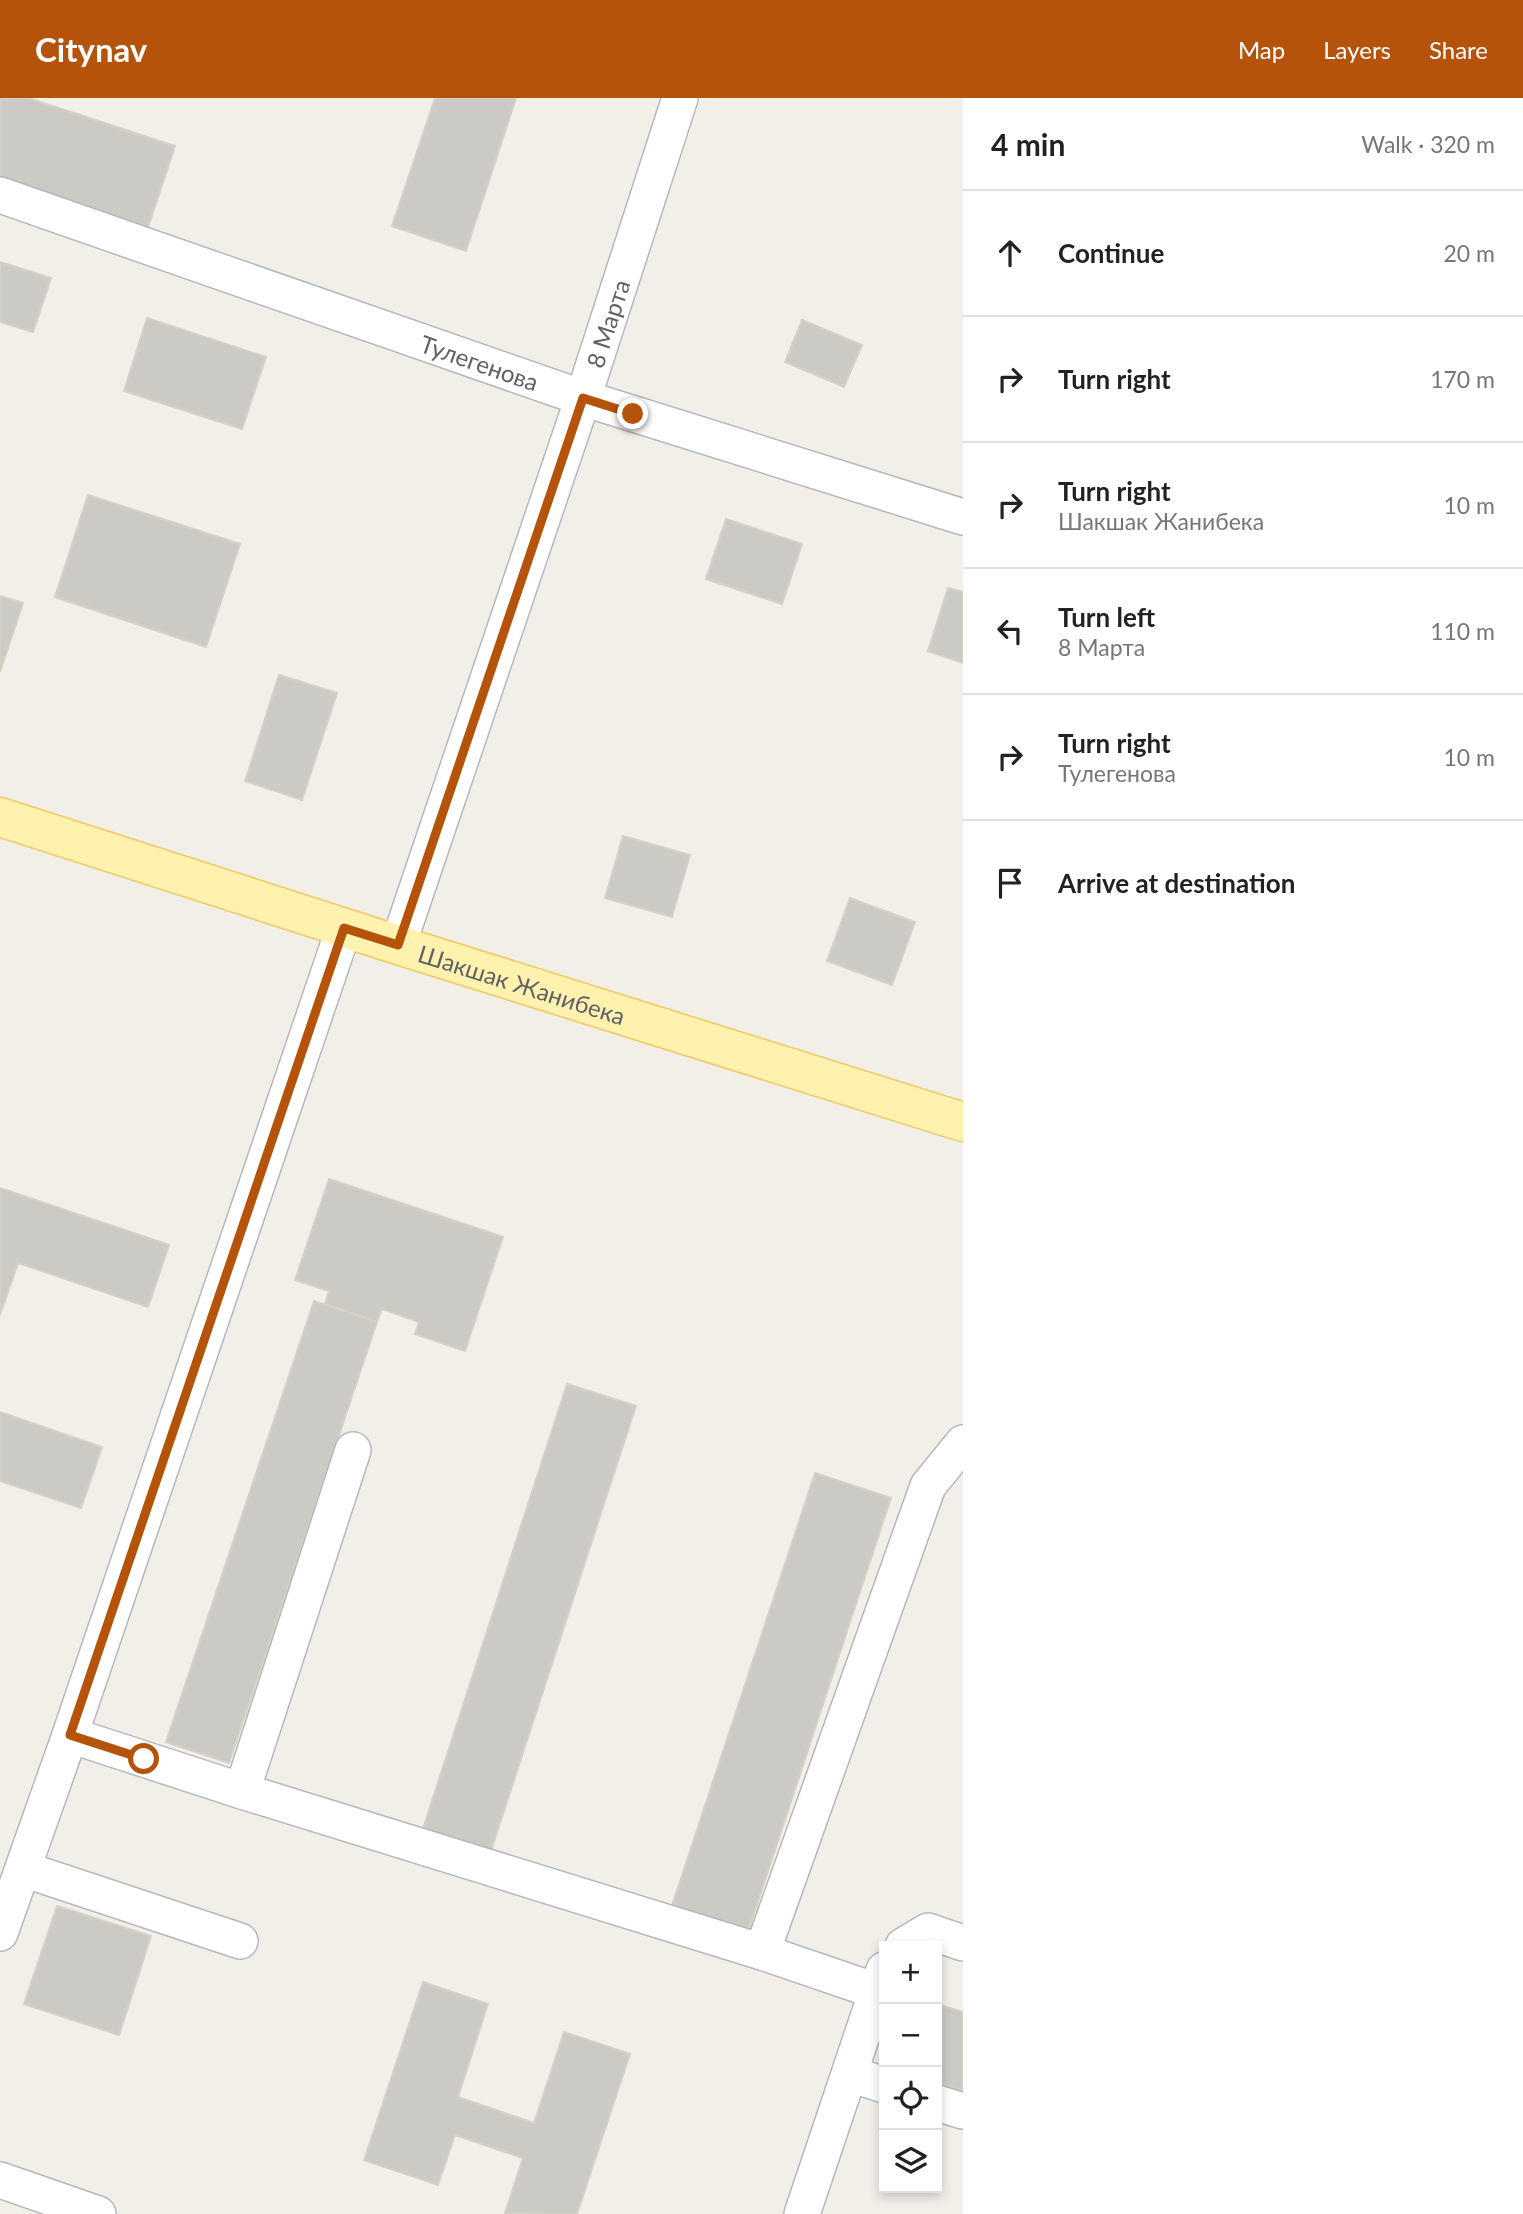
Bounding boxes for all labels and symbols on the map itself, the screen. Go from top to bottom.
street label: 8 Марта [579,275,635,371]
street label: Тулегенова [417,328,543,396]
route end [617,398,648,429]
street label: Шакшак Жанибека [415,938,629,1030]
route start [128,1743,159,1774]

